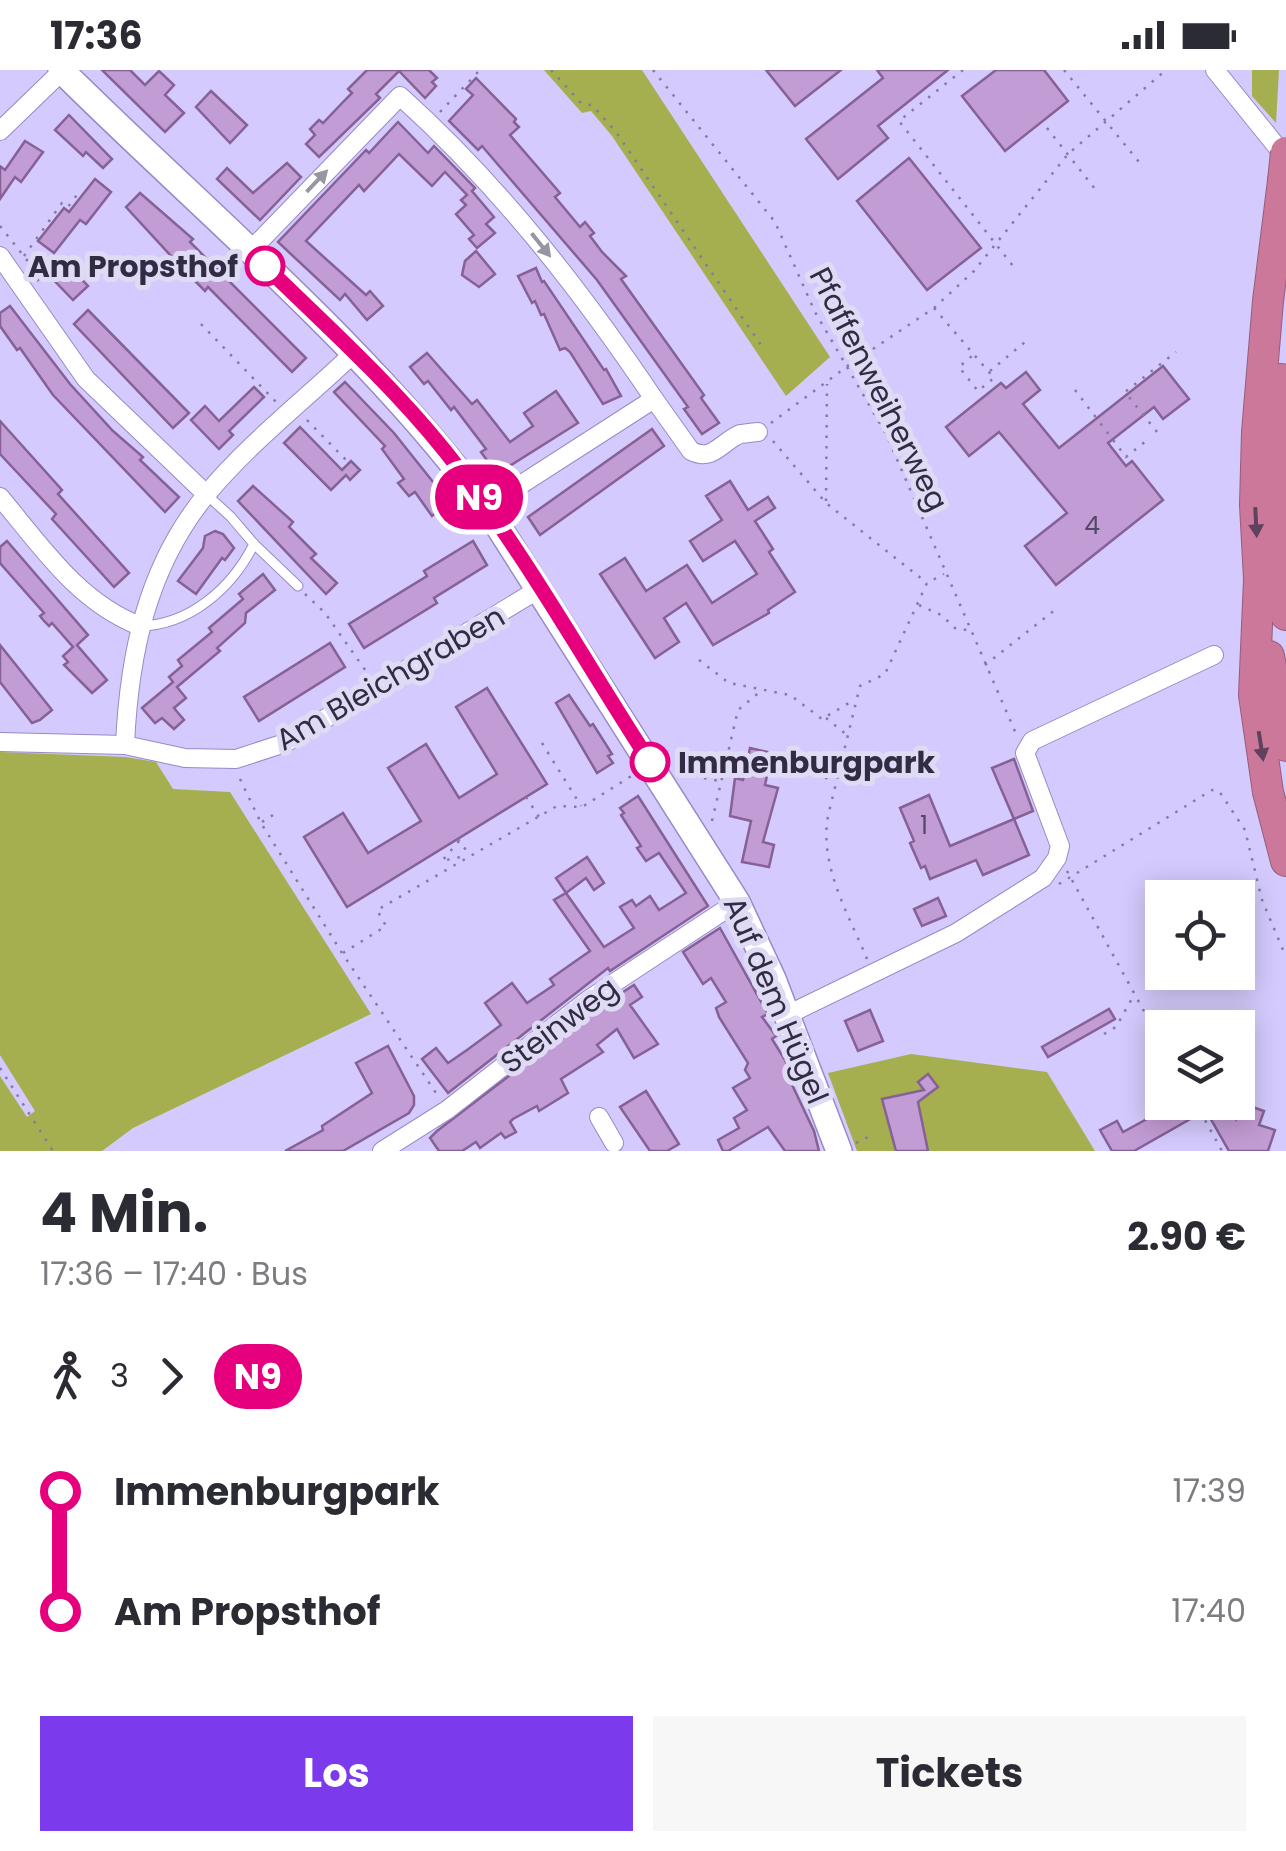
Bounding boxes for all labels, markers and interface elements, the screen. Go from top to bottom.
text: 17:36 [50,9,143,62]
one-way arrow [305,170,328,194]
one-way arrow [530,233,551,258]
place label: Am Propsthof [28,245,238,288]
marker: Am Propsthof [246,247,284,285]
street label: Pfaffenweiherweg [799,260,959,518]
line badge: N9 [434,464,524,530]
text: N9 [455,473,503,522]
one-way arrow [1248,506,1264,538]
house number: 4 [1084,508,1100,543]
street label: Am Bleichgraben [267,595,513,761]
one-way arrow [1254,731,1270,762]
place label: Immenburgpark [678,741,935,784]
marker: Immenburgpark [631,743,669,781]
house number: 1 [920,808,928,843]
map controls [1145,880,1255,1120]
button: locate [1145,880,1255,990]
street label: Auf dem Hügel [713,890,839,1110]
street label: Steinweg [491,967,627,1083]
button: layers [1145,1010,1255,1120]
text: 4 Min. [40,1174,208,1251]
text: 2.90 € [1127,1210,1246,1263]
text: 17:36 – 17:40 · Bus [40,1251,308,1296]
icon: walk [40,1349,95,1404]
icon: forward [144,1349,199,1404]
text: N9 [234,1352,282,1401]
text: 3 [110,1353,129,1398]
text: Immenburgpark [114,1465,440,1518]
text: 17:39 [1172,1468,1246,1513]
text: Am Propsthof [114,1585,380,1638]
text: 17:40 [1171,1588,1246,1633]
button: Los [40,1716,633,1831]
button: Tickets [653,1716,1246,1831]

